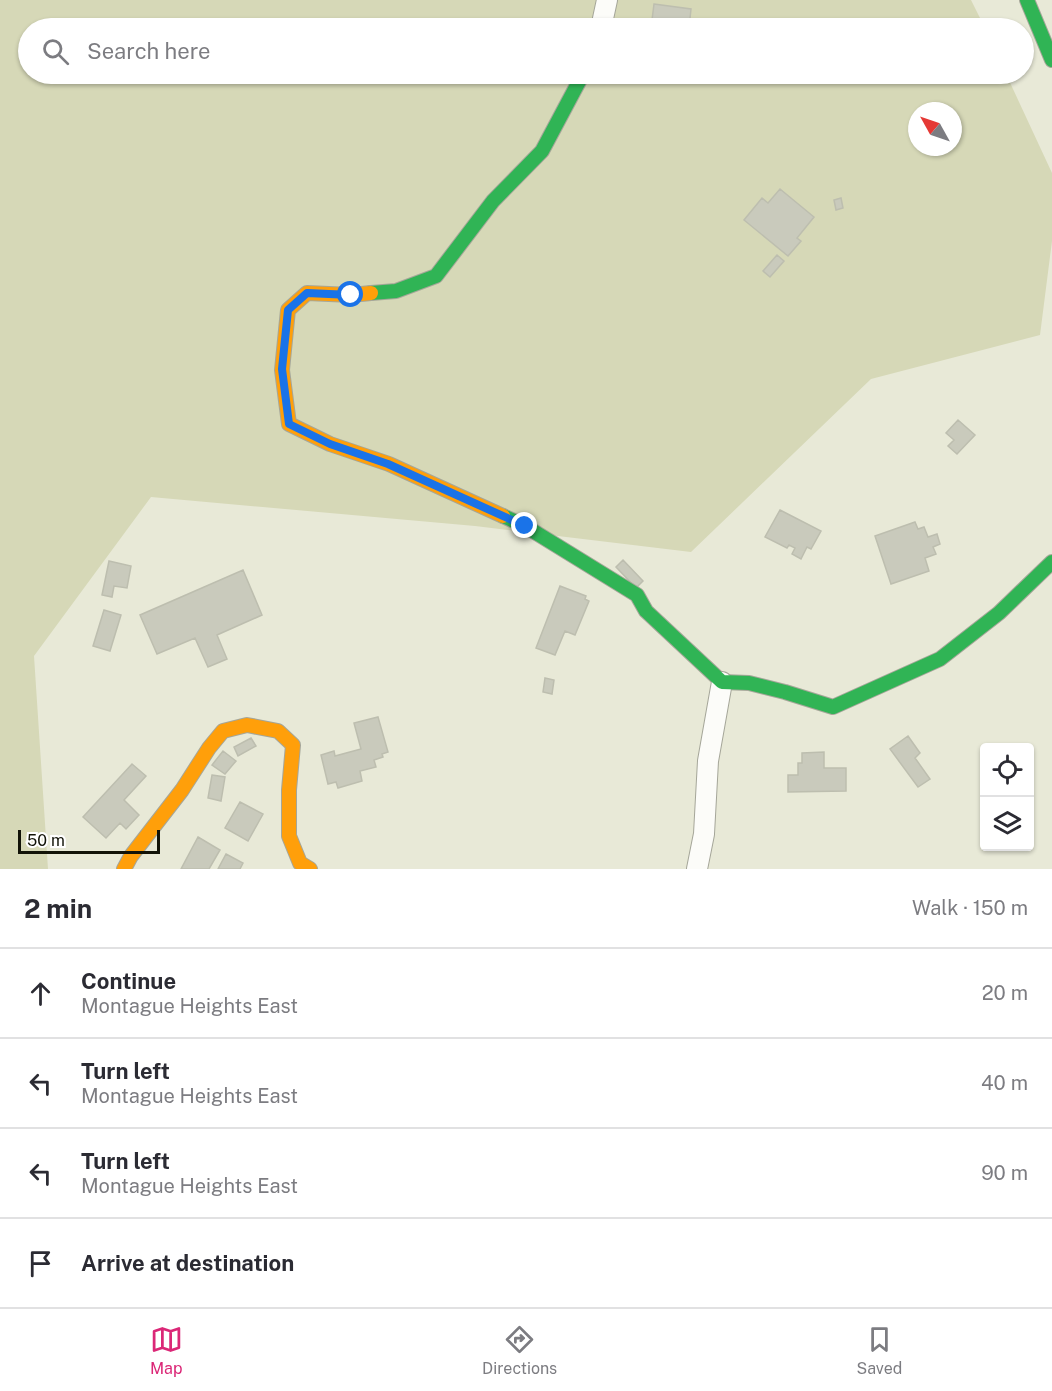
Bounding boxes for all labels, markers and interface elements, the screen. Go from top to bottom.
search box [18,18,1034,84]
icon: search [39,35,72,68]
text: Search here [87,38,211,64]
north arrow [908,102,962,156]
route start [337,281,363,307]
route end [511,512,537,538]
map controls [980,743,1034,851]
button: locate [980,743,1034,797]
button: layers [980,797,1034,851]
scale bar [18,827,160,854]
text: 50 m [27,831,65,850]
text: 2 min [24,893,92,924]
text: Walk · 150 m [912,896,1028,920]
text: Continue [81,968,176,994]
icon: ahead [24,977,57,1010]
text: 20 m [982,981,1028,1005]
text: Montague Heights East [81,994,298,1018]
text: Turn left [81,1058,170,1084]
icon: left [24,1067,57,1100]
text: 40 m [981,1071,1028,1095]
text: Montague Heights East [81,1084,298,1108]
text: Turn left [81,1148,170,1174]
icon: left [24,1157,57,1190]
text: 90 m [981,1161,1028,1185]
text: Montague Heights East [81,1174,298,1198]
icon: arrive [24,1247,57,1280]
text: Arrive at destination [81,1250,294,1276]
tab: Map [150,1323,183,1378]
tab: Directions [482,1323,557,1378]
tab: Saved [857,1323,902,1378]

